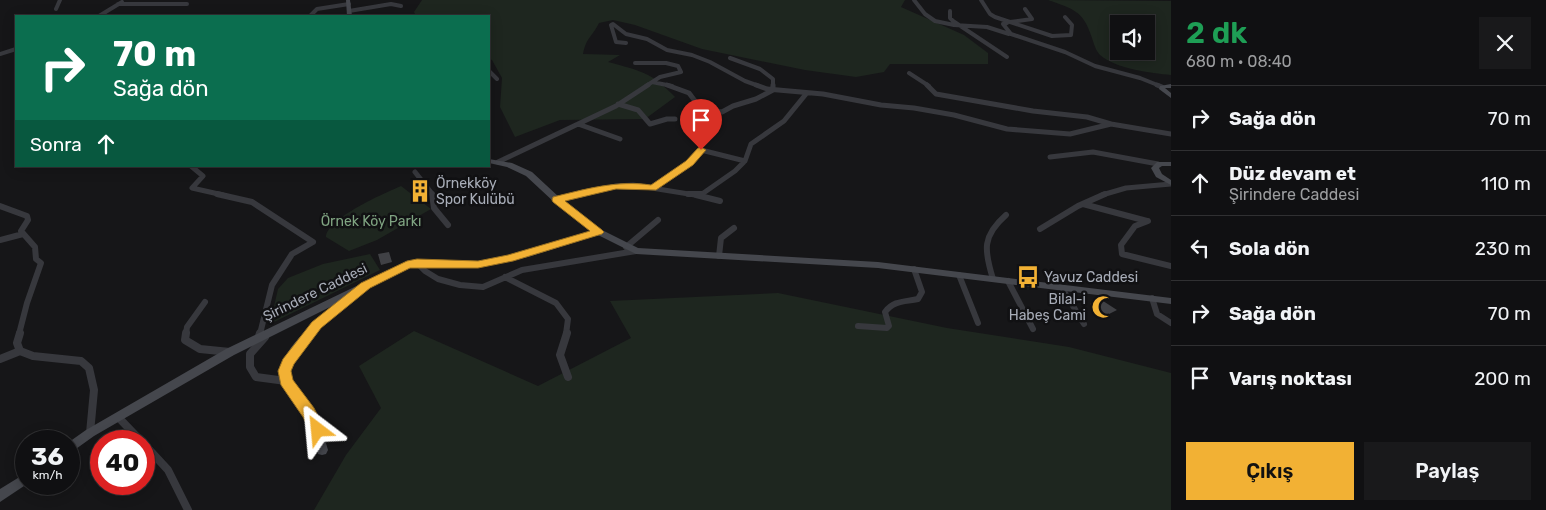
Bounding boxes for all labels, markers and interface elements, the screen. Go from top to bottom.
map controls [1110,15,1155,60]
button: sound [1110,15,1155,60]
text: 2 dk [1186,15,1247,51]
button: close [1479,17,1531,69]
text: 70 m [113,33,196,75]
icon: right [30,35,95,100]
text: 680 m · 08:40 [1186,52,1292,71]
text: Sağa dön [113,75,209,102]
pin [680,99,722,150]
icon: right [1186,104,1214,132]
icon: arrive [687,106,715,134]
text: Sağa dön [1229,107,1316,130]
text: 70 m [1488,107,1531,130]
icon: ahead [92,130,120,158]
text: Sonra [30,133,82,156]
text: Düz devam et [1229,162,1356,185]
icon: ahead [1186,169,1214,197]
text: 110 m [1481,172,1531,195]
place label: Örnekköy Spor Kulübü [436,175,515,208]
building icon: Örnekköy Spor Kulübü [407,178,433,204]
text: Şirindere Caddesi [1229,185,1359,204]
park label: Örnek Köy Parkı [321,213,421,230]
icon: left [1186,234,1214,262]
text: Sola dön [1229,237,1310,260]
text: 230 m [1475,237,1531,260]
street label: Şirindere Caddesi [260,260,370,325]
bus stop icon: Yavuz Caddesi [1015,264,1041,290]
place label: Yavuz Caddesi [1044,269,1138,286]
place label: Bilal-i Habeş Cami [1009,291,1086,324]
mosque icon: Bilal-i Habeş Cami [1090,294,1116,320]
icon: right [1186,299,1214,327]
text: Sağa dön [1229,302,1316,325]
text: 70 m [1488,302,1531,325]
icon: arrive [1186,364,1214,392]
text: Varış noktası [1229,367,1352,390]
text: 200 m [1474,367,1531,390]
position arrow [291,403,343,455]
speed limit sign: 40 [90,430,155,495]
text: 36 [31,442,64,471]
button: Çıkış [1186,442,1354,500]
button: Paylaş [1364,442,1531,500]
text: km/h [33,468,62,482]

